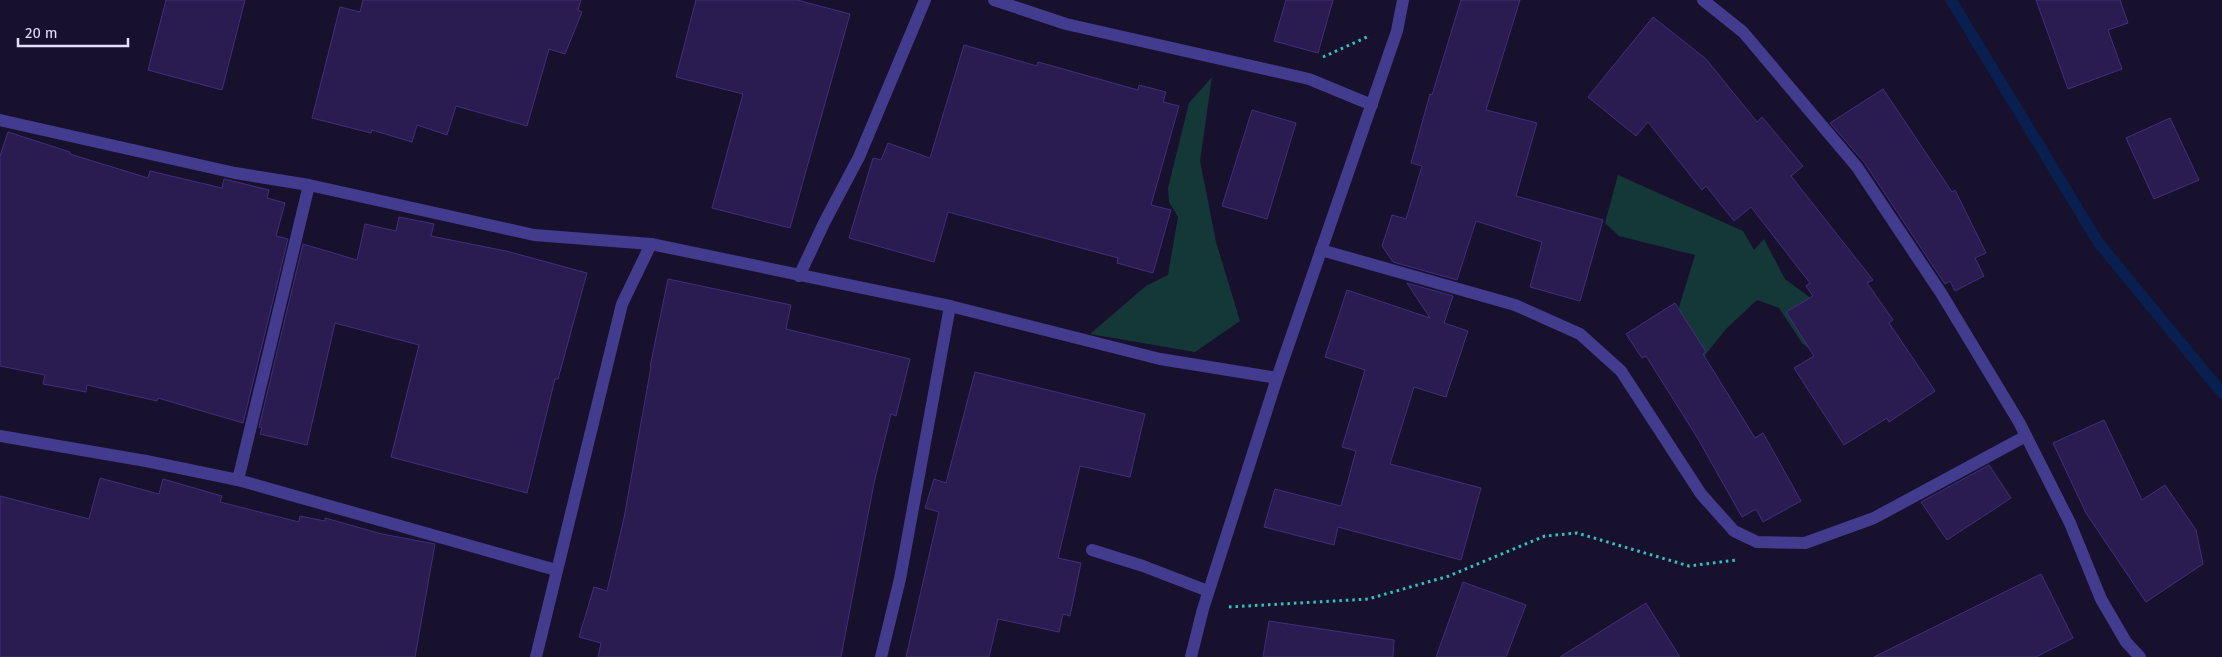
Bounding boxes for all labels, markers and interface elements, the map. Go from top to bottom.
scale bar [18,15,128,47]
text: 20 m [25,24,58,42]

